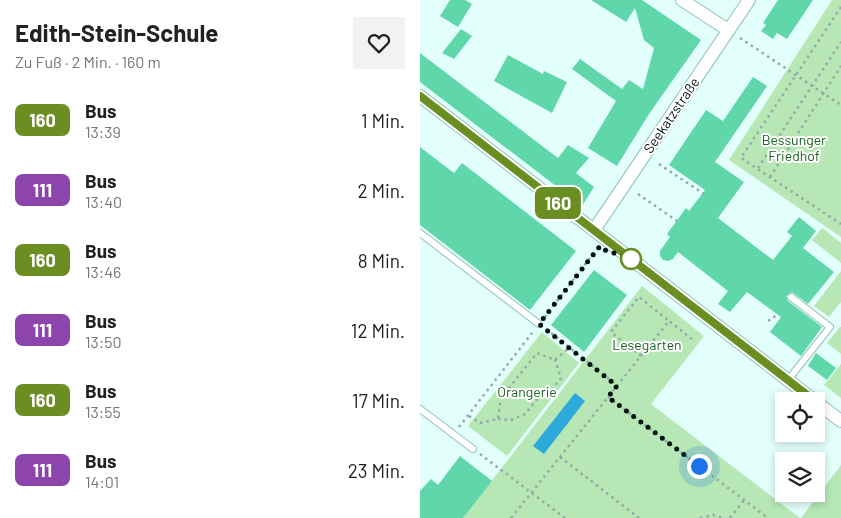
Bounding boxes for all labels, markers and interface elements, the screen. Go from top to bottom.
button: heart [353,17,405,69]
text: Edith-Stein-Schule [15,18,218,47]
text: Zu Fuß · 2 Min. · 160 m [15,52,161,71]
street label: Seekatzstraße [639,74,703,156]
text: Bus [85,99,117,122]
text: 160 [29,109,56,131]
text: 1 Min. [361,109,405,132]
text: 13:39 [85,122,121,141]
park label: Bessunger Friedhof [762,131,826,164]
text: Bus [85,169,117,192]
text: 111 [33,179,52,201]
text: 2 Min. [357,179,405,202]
line badge: 160 [529,187,587,219]
text: 13:40 [85,192,122,211]
text: 160 [545,192,571,214]
text: Bus [85,239,117,262]
unlabelled marker [620,248,642,270]
text: 160 [29,249,56,271]
text: 8 Min. [358,249,405,272]
text: 13:46 [85,262,121,281]
text: Bus [85,309,117,332]
text: 111 [33,319,52,341]
text: 12 Min. [351,319,405,342]
text: 13:50 [85,332,122,351]
park label: Lesegarten [612,336,682,353]
text: Bus [85,379,117,402]
park label: Orangerie [497,383,557,400]
text: 160 [29,389,56,411]
text: 17 Min. [352,389,405,412]
map controls [775,392,825,502]
button: locate [775,392,825,442]
text: 13:55 [85,402,121,421]
text: Bus [85,449,117,472]
button: layers [775,452,825,502]
your location [687,454,712,479]
text: 111 [33,459,52,481]
text: 23 Min. [348,459,405,482]
text: 14:01 [85,472,119,491]

